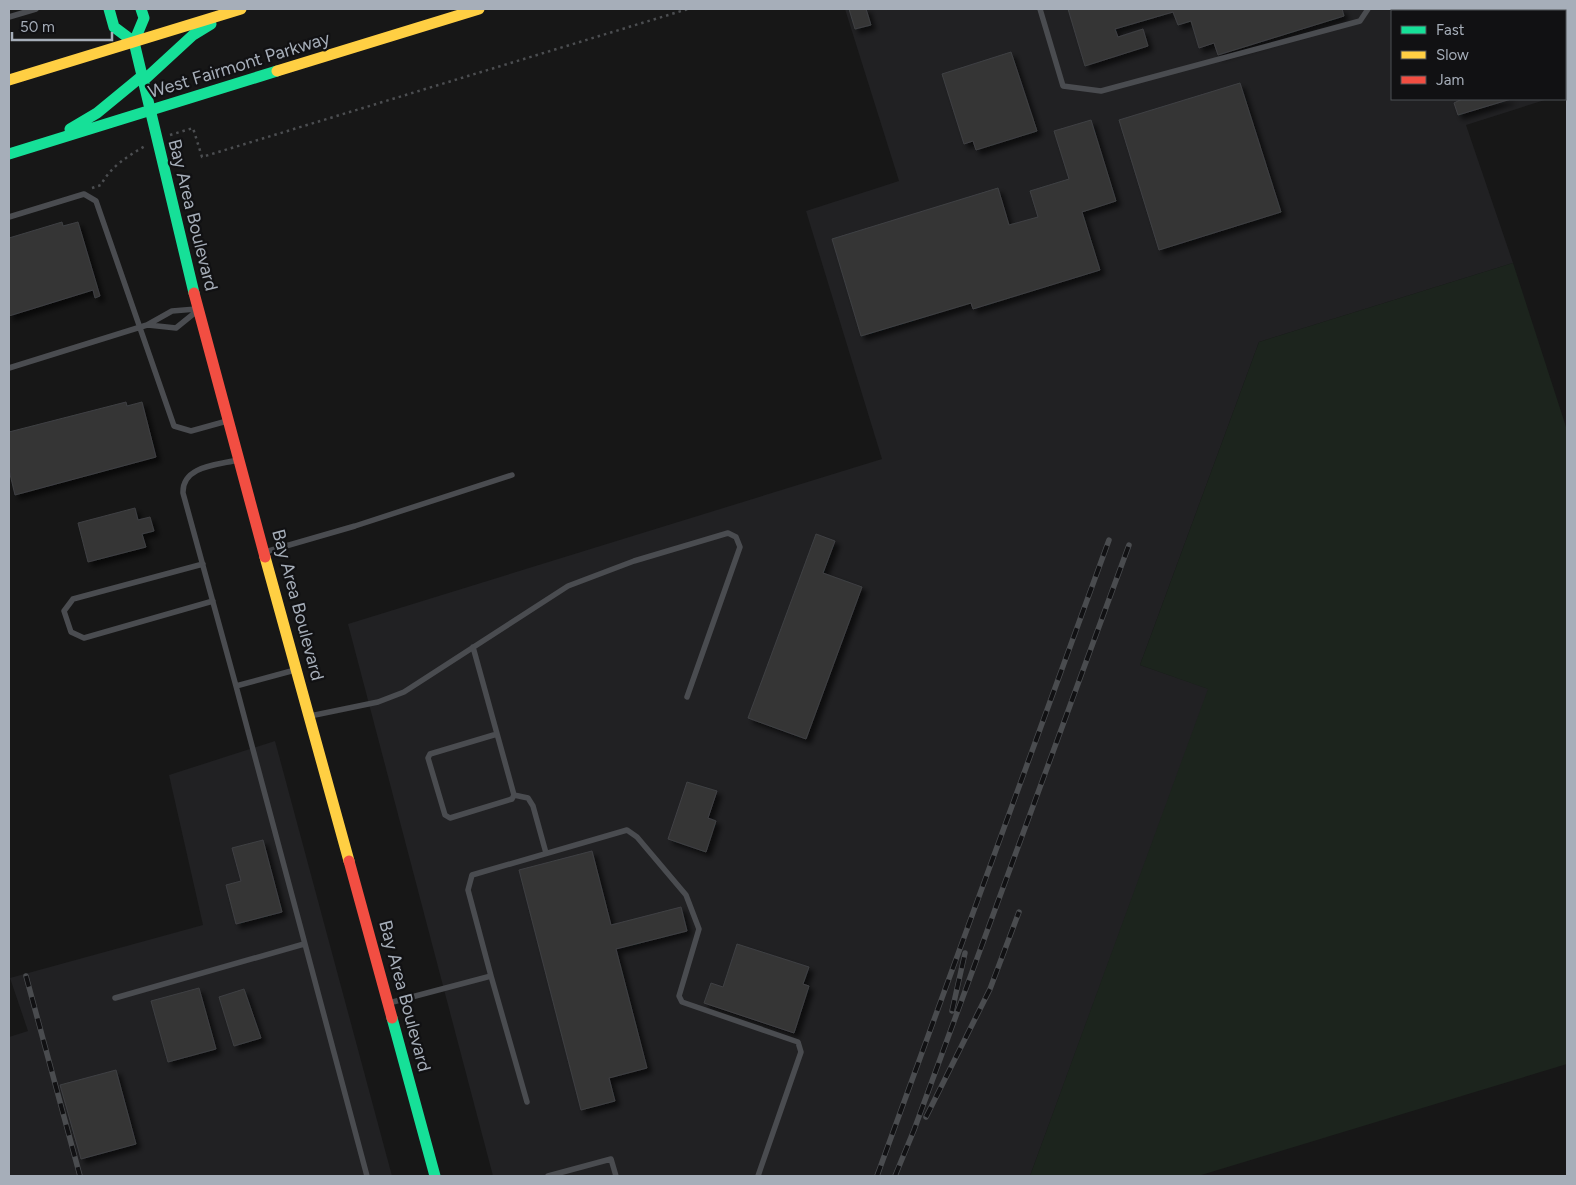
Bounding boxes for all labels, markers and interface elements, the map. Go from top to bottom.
scale bar [12,10,112,42]
legend [1391,10,1566,100]
text: 50 m [20,18,55,36]
text: Fast [1436,21,1465,39]
street label: West Fairmont Parkway [145,27,333,103]
text: Slow [1436,46,1469,64]
text: Jam [1436,71,1464,89]
street label: Bay Area Boulevard [163,137,223,293]
street label: Bay Area Boulevard [267,527,329,683]
street label: Bay Area Boulevard [374,918,436,1074]

